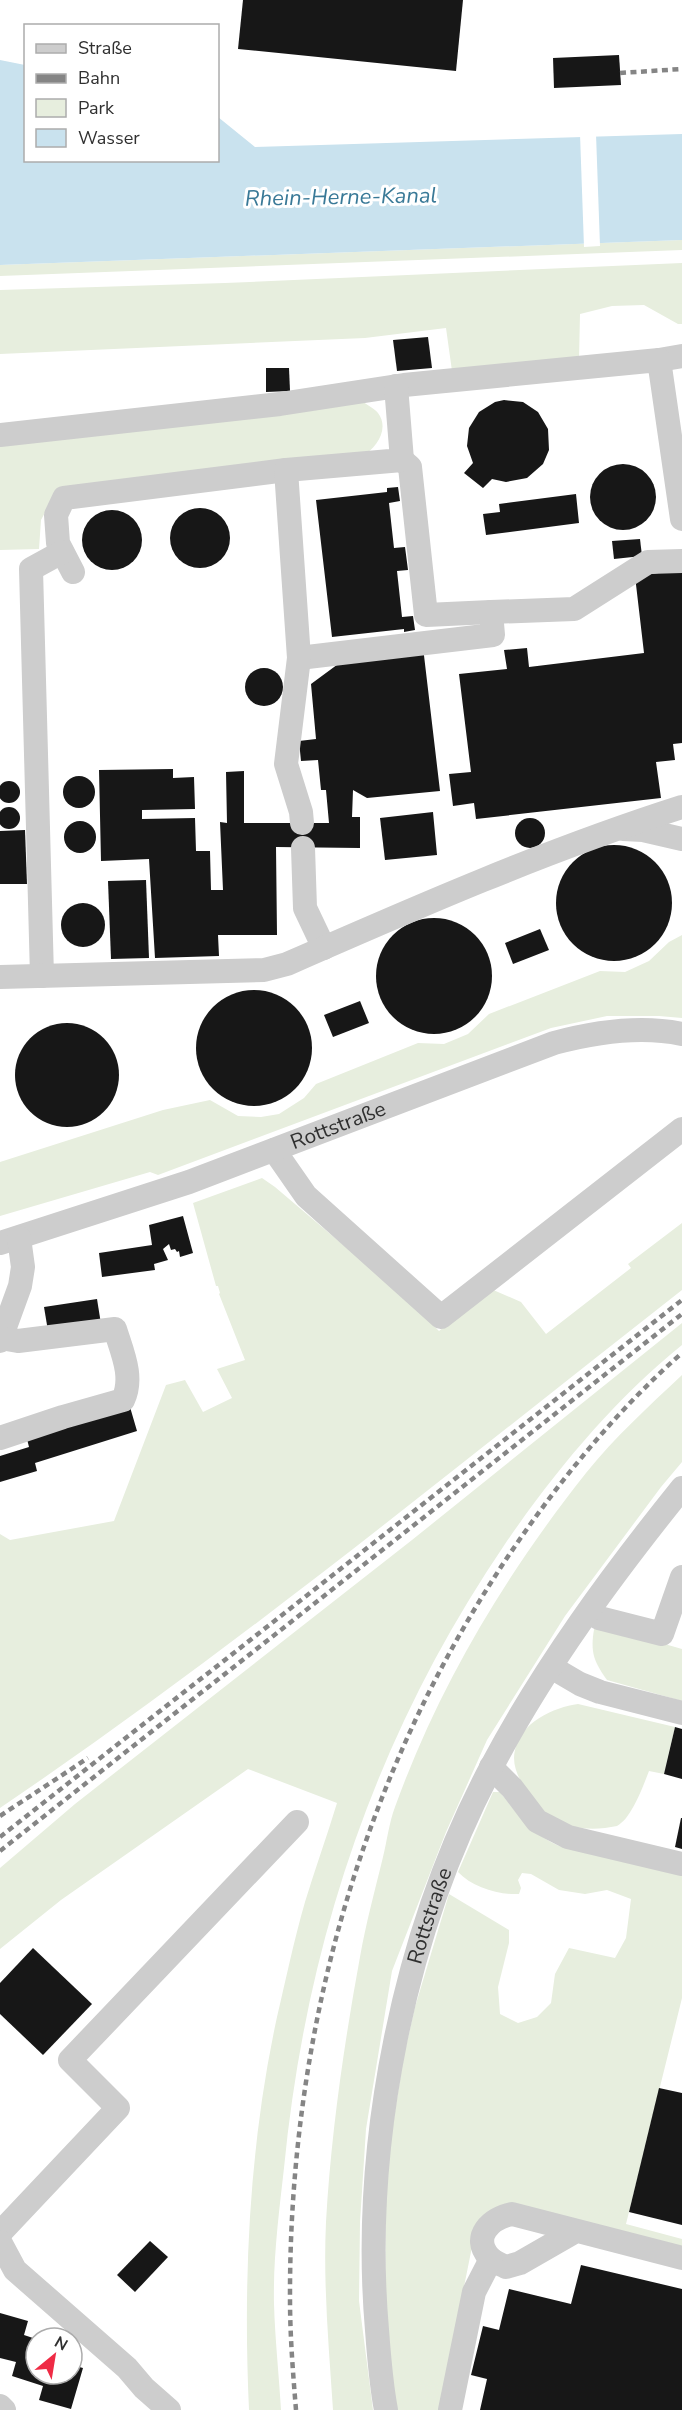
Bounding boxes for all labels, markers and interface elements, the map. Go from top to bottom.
legend [24,24,219,162]
text: Straße [78,36,132,60]
text: Bahn [78,66,120,90]
text: Park [78,96,115,120]
text: Wasser [78,126,140,150]
water label: Rhein-Herne-Kanal [245,180,437,214]
street label: Rottstraße [286,1094,390,1156]
street label: Rottstraße [401,1863,458,1967]
north arrow [24,2326,84,2386]
text: N [50,2331,72,2356]

